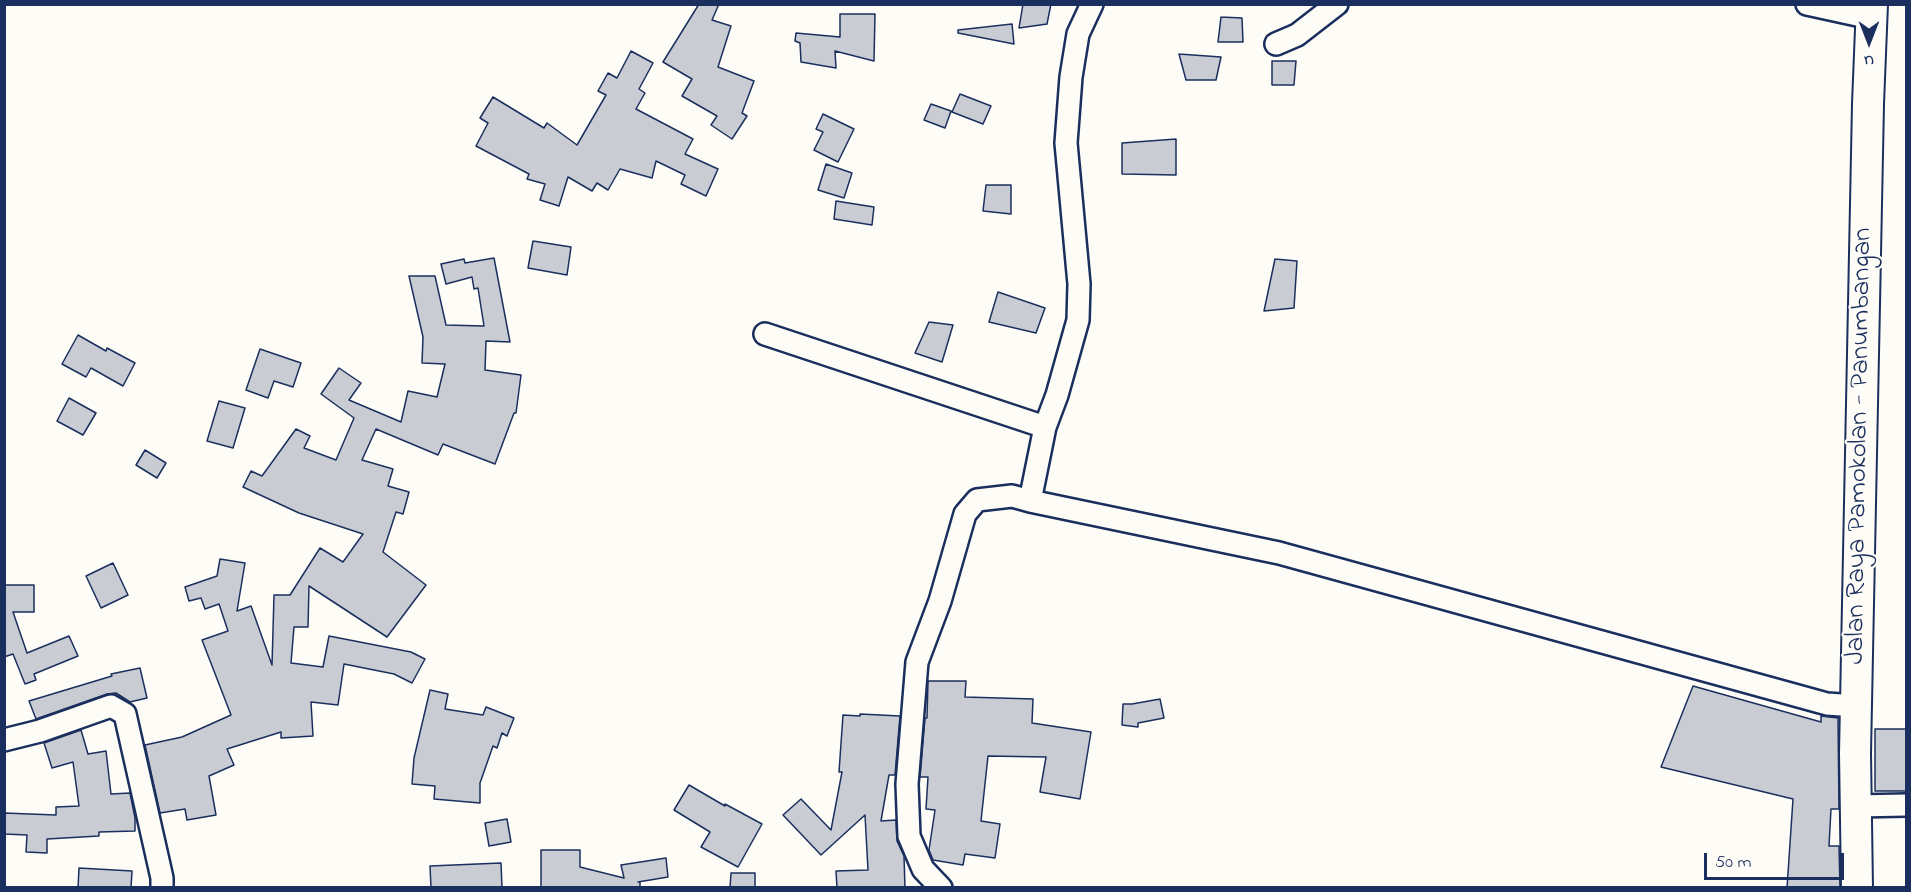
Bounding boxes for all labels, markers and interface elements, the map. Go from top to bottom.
north arrow [1839,12,1899,72]
text: U [1864,48,1874,72]
street label: Jalan Raya Pamokolan - Panumbangan [1841,227,1881,665]
scale bar [1707,841,1846,879]
text: 50 m [1715,850,1752,876]

